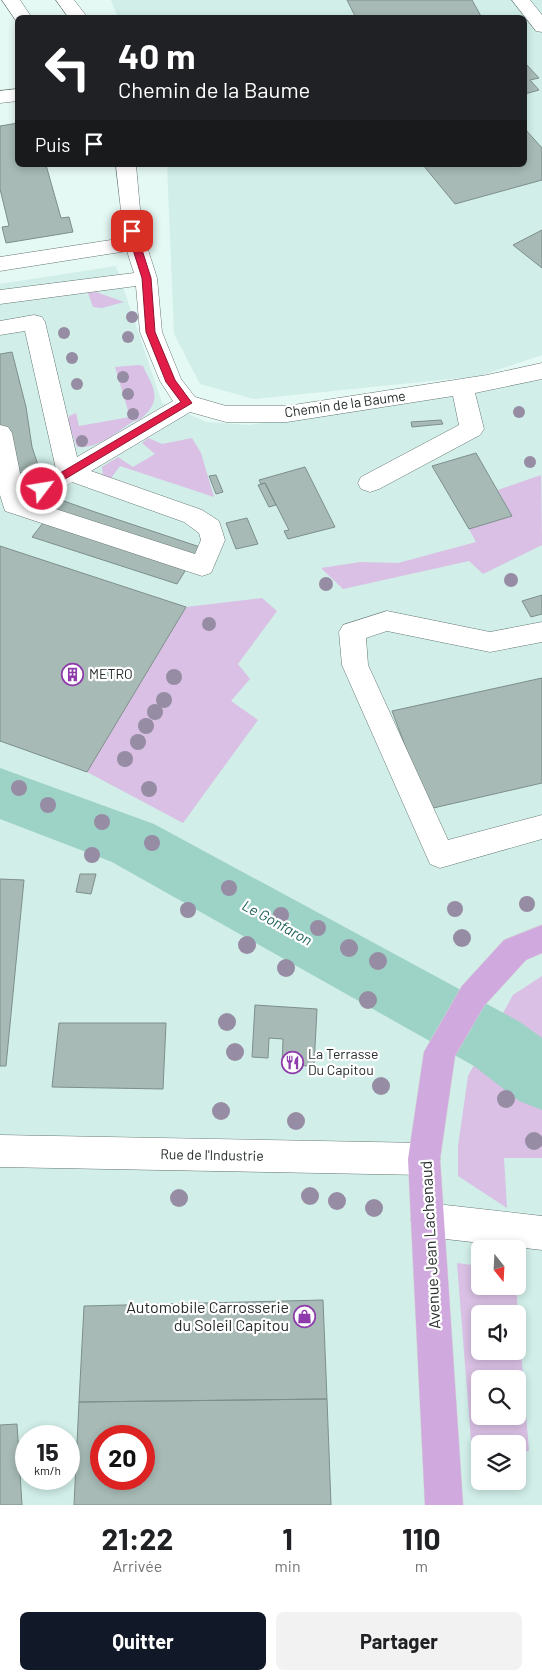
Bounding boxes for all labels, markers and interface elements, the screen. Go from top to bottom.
text: 40 m [118,34,195,76]
icon: left [35,35,100,100]
text: Chemin de la Baume [118,76,310,102]
icon: arrive [80,130,108,158]
text: Puis [35,133,70,156]
pin [111,210,153,252]
icon: arrive [118,217,146,245]
street label: Chemin de la Baume [283,387,407,420]
position arrow [15,462,67,514]
building icon: METRO [61,662,85,686]
place label: METRO [89,665,133,682]
water label: Le Gonfaron [239,896,316,949]
place label: La Terrasse Du Capitou [308,1045,378,1078]
restaurant icon: La Terrasse Du Capitou [280,1050,304,1074]
street label: Rue de l'Industrie [160,1145,264,1164]
street label: Avenue Jean Lachenaud [416,1160,443,1330]
north arrow [471,1240,526,1295]
map controls [471,1240,526,1490]
place label: Automobile Carrosserie du Soleil Capitou [126,1297,289,1334]
shop icon: Automobile Carrosserie du Soleil Capitou [293,1304,317,1328]
button: sound [471,1305,526,1360]
button: search [471,1370,526,1425]
speed limit sign: 20 [90,1425,155,1490]
button: layers [471,1435,526,1490]
text: 15 [36,1436,59,1466]
text: km/h [34,1463,61,1477]
text: 21:22 [101,1520,173,1556]
text: 1 [282,1520,293,1556]
text: 110 [402,1520,441,1556]
text: Arrivée [112,1556,162,1575]
text: min [275,1556,301,1575]
text: m [415,1556,428,1575]
button: Quitter [20,1612,266,1670]
button: Partager [276,1612,522,1670]

